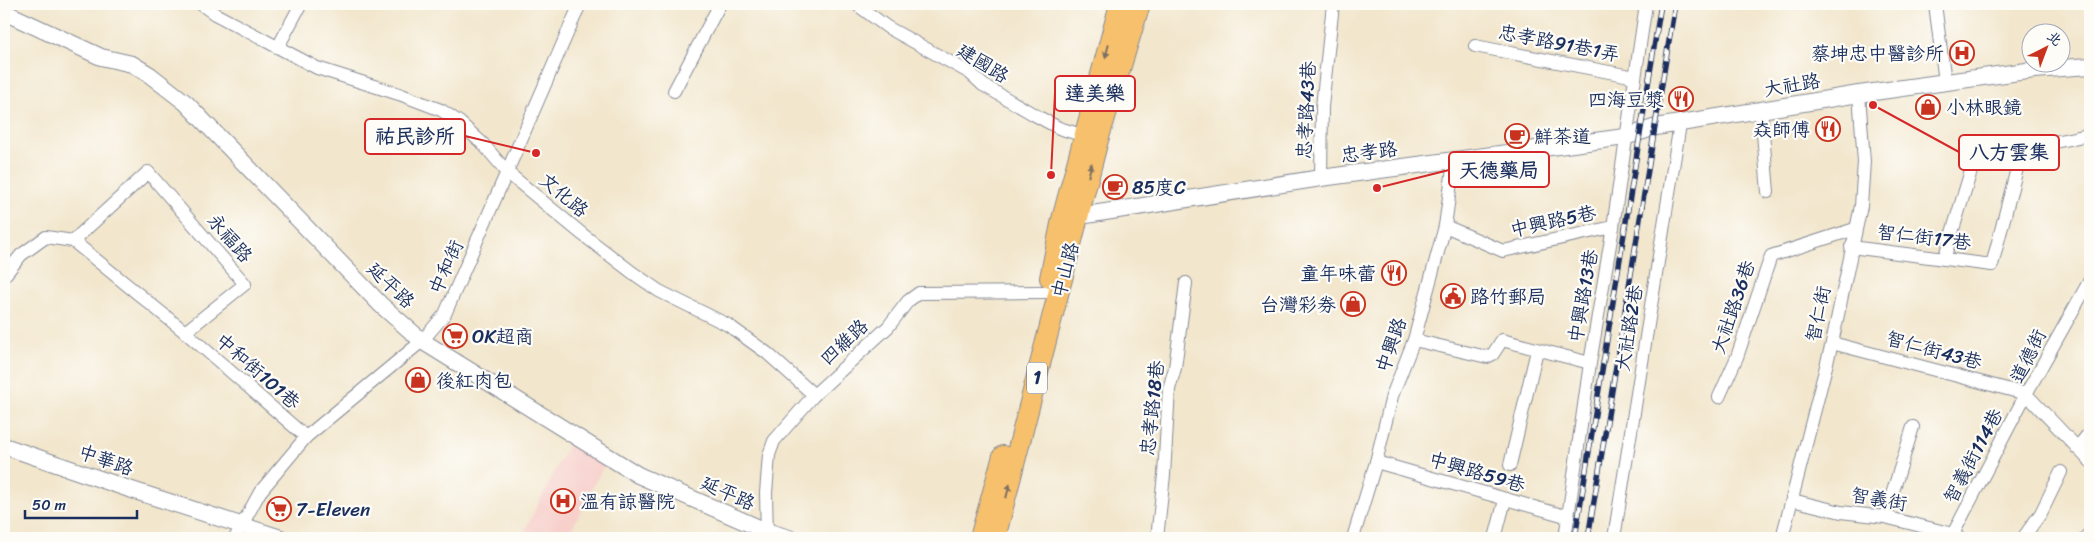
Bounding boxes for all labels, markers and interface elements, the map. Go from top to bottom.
street label: 忠孝路91巷1弄 [1495,15,1623,71]
north arrow [2022,22,2072,72]
text: 北 [2041,25,2068,53]
street label: 建國路 [950,34,1016,92]
place label: 蔡坤忠中醫診所 [1811,37,1944,70]
hospital icon: 蔡坤忠中醫診所 [1949,40,1975,66]
one-way arrow [1103,43,1111,58]
street label: 忠孝路43巷 [1287,60,1325,160]
street label: 大社路 [1761,64,1823,106]
callout: 達美樂 [1055,76,1135,111]
text: 達美樂 [1065,76,1125,111]
place label: 四海豆漿 [1588,83,1664,116]
restaurant icon: 四海豆漿 [1668,86,1694,112]
place label: 小林眼鏡 [1946,91,2022,124]
shop icon: 小林眼鏡 [1915,94,1941,120]
place label: 𡘙師傅 [1753,113,1810,146]
restaurant icon: 𡘙師傅 [1815,116,1841,142]
callout: 祐民診所 [365,119,465,154]
text: 祐民診所 [375,119,455,154]
place label: 鮮茶道 [1534,120,1591,153]
cafe icon: 鮮茶道 [1504,123,1530,149]
street label: 忠孝路 [1339,132,1399,172]
callout: 八方雲集 [1959,135,2059,170]
text: 八方雲集 [1969,135,2049,170]
callout: 天德藥局 [1449,152,1549,187]
text: 天德藥局 [1459,153,1539,188]
one-way arrow [1087,162,1095,177]
street label: 文化路 [532,164,596,226]
place label: 85度C [1132,171,1186,204]
cafe icon: 85度C [1102,174,1128,200]
street label: 中興路5巷 [1507,196,1599,246]
street label: 永福路 [199,206,261,270]
street label: 智仁街17巷 [1875,215,1973,259]
street label: 中和街 [419,234,473,300]
street label: 中山路 [1042,238,1088,302]
street label: 中興路13巷 [1559,247,1607,345]
street label: 延平路 [359,253,423,317]
street label: 大社路36巷 [1702,256,1764,358]
place label: 童年味蕾 [1300,257,1376,290]
restaurant icon: 童年味蕾 [1381,260,1407,286]
place label: 路竹郵局 [1470,280,1546,313]
street label: 大社路2巷 [1606,282,1652,374]
public building icon: 路竹郵局 [1440,283,1466,309]
street label: 智仁街 [1796,283,1840,345]
place label: 台灣彩券 [1260,288,1336,321]
shop icon: 台灣彩券 [1340,291,1366,317]
street label: 四維路 [812,310,876,374]
street label: 中興路 [1366,313,1416,377]
place label: OK超商 [472,320,534,353]
street label: 智仁街43巷 [1882,321,1986,379]
supermarket icon: OK超商 [442,323,468,349]
street label: 道德街 [2001,323,2055,389]
street label: 中和街101巷 [208,324,308,418]
street label: 忠孝路18巷 [1131,359,1173,457]
road number: 1 [1027,362,1047,393]
place label: 後紅肉包 [436,364,512,397]
shop icon: 後紅肉包 [405,367,431,393]
street label: 智義街114巷 [1934,402,2012,510]
street label: 中華路 [74,435,138,485]
street label: 中興路59巷 [1425,442,1529,502]
street label: 延平路 [695,466,761,520]
street label: 智義街 [1848,478,1910,520]
one-way arrow [1004,484,1012,499]
place label: 溫有諒醫院 [580,485,675,518]
scale bar [25,487,138,519]
hospital icon: 溫有諒醫院 [550,488,576,514]
text: 50 m [32,492,67,518]
place label: 7-Eleven [296,493,370,526]
supermarket icon: 7-Eleven [266,496,292,522]

